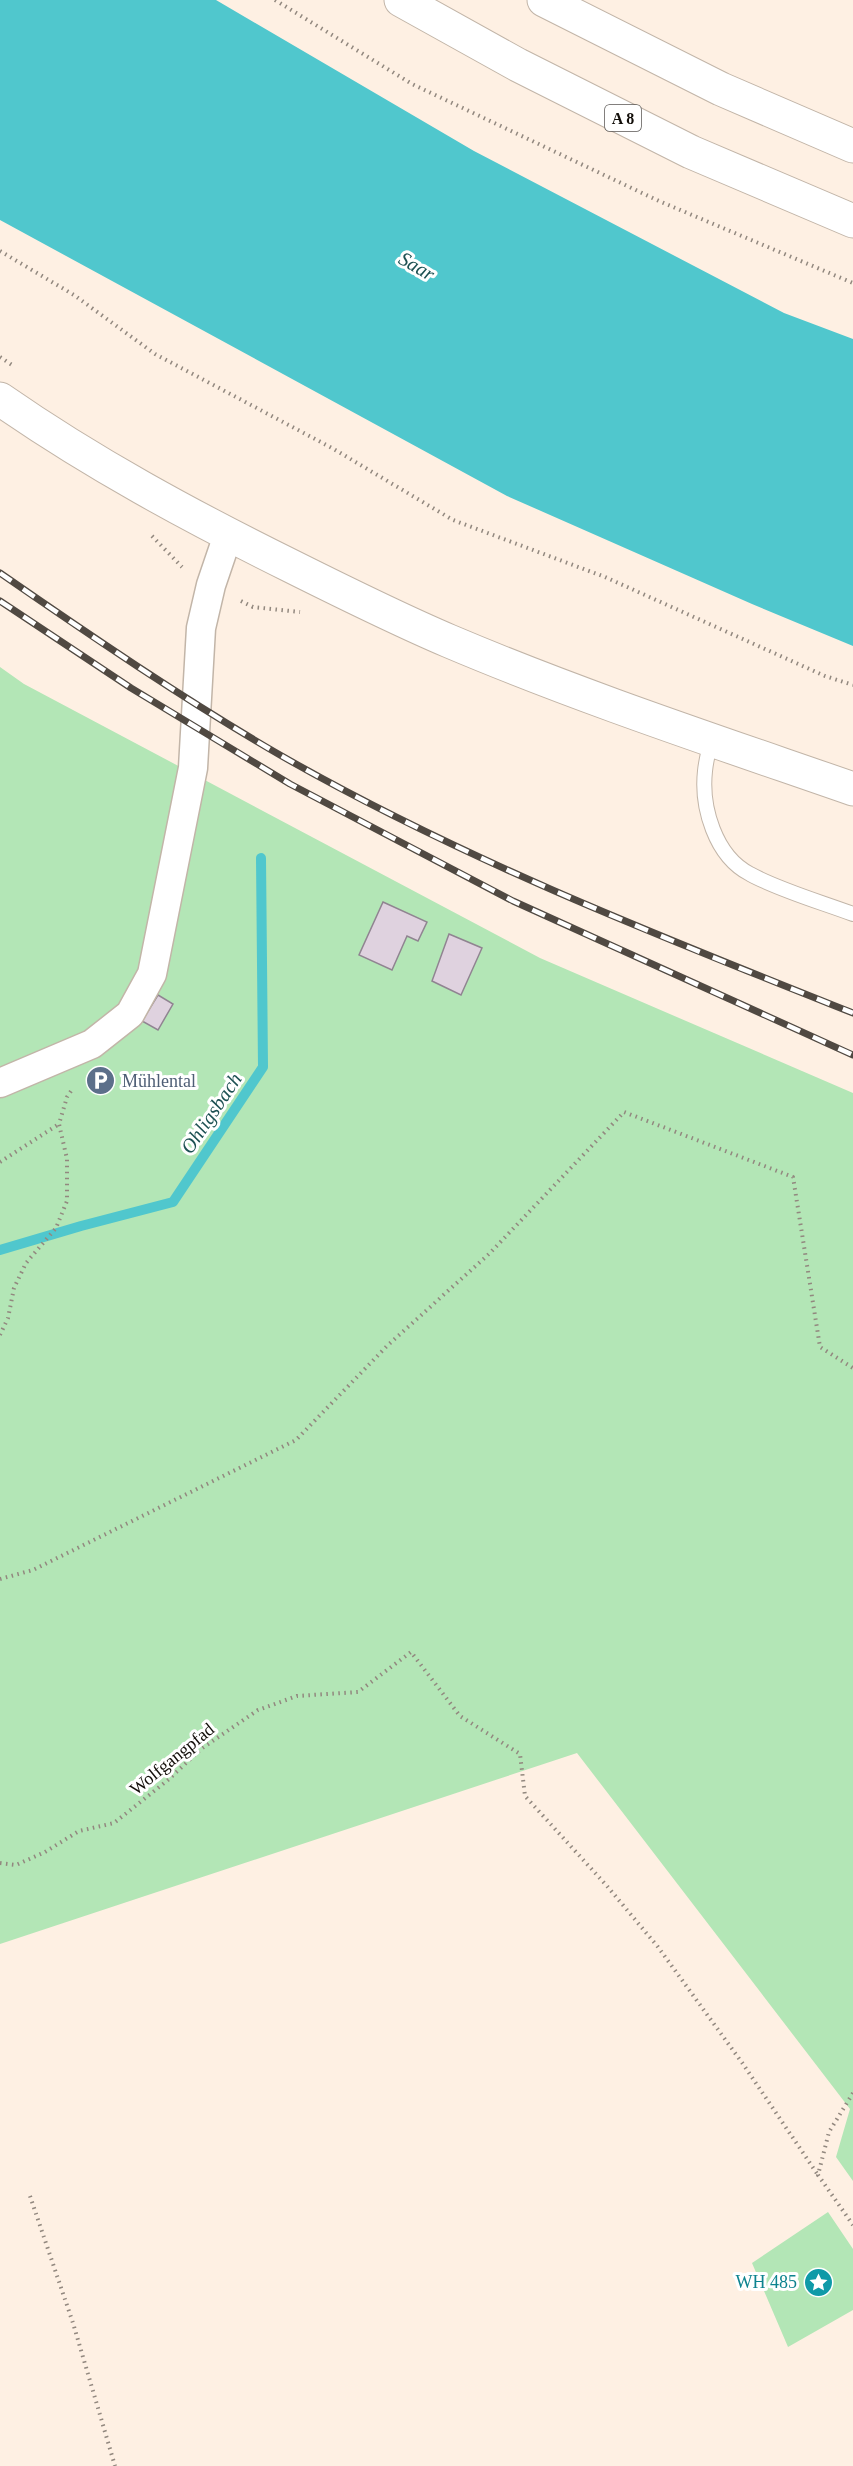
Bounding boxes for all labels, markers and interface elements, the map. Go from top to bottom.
road number: A 8 [605,105,641,131]
water label: Saar [395,247,439,285]
parking icon: Mühlental [85,1065,117,1097]
water label: Ohligsbach [176,1069,247,1158]
place label: Mühlental [122,1071,196,1091]
street label: Wolfgangpfad [126,1719,218,1799]
place icon: WH 485 [802,2266,834,2298]
place label: WH 485 [736,2272,797,2292]

